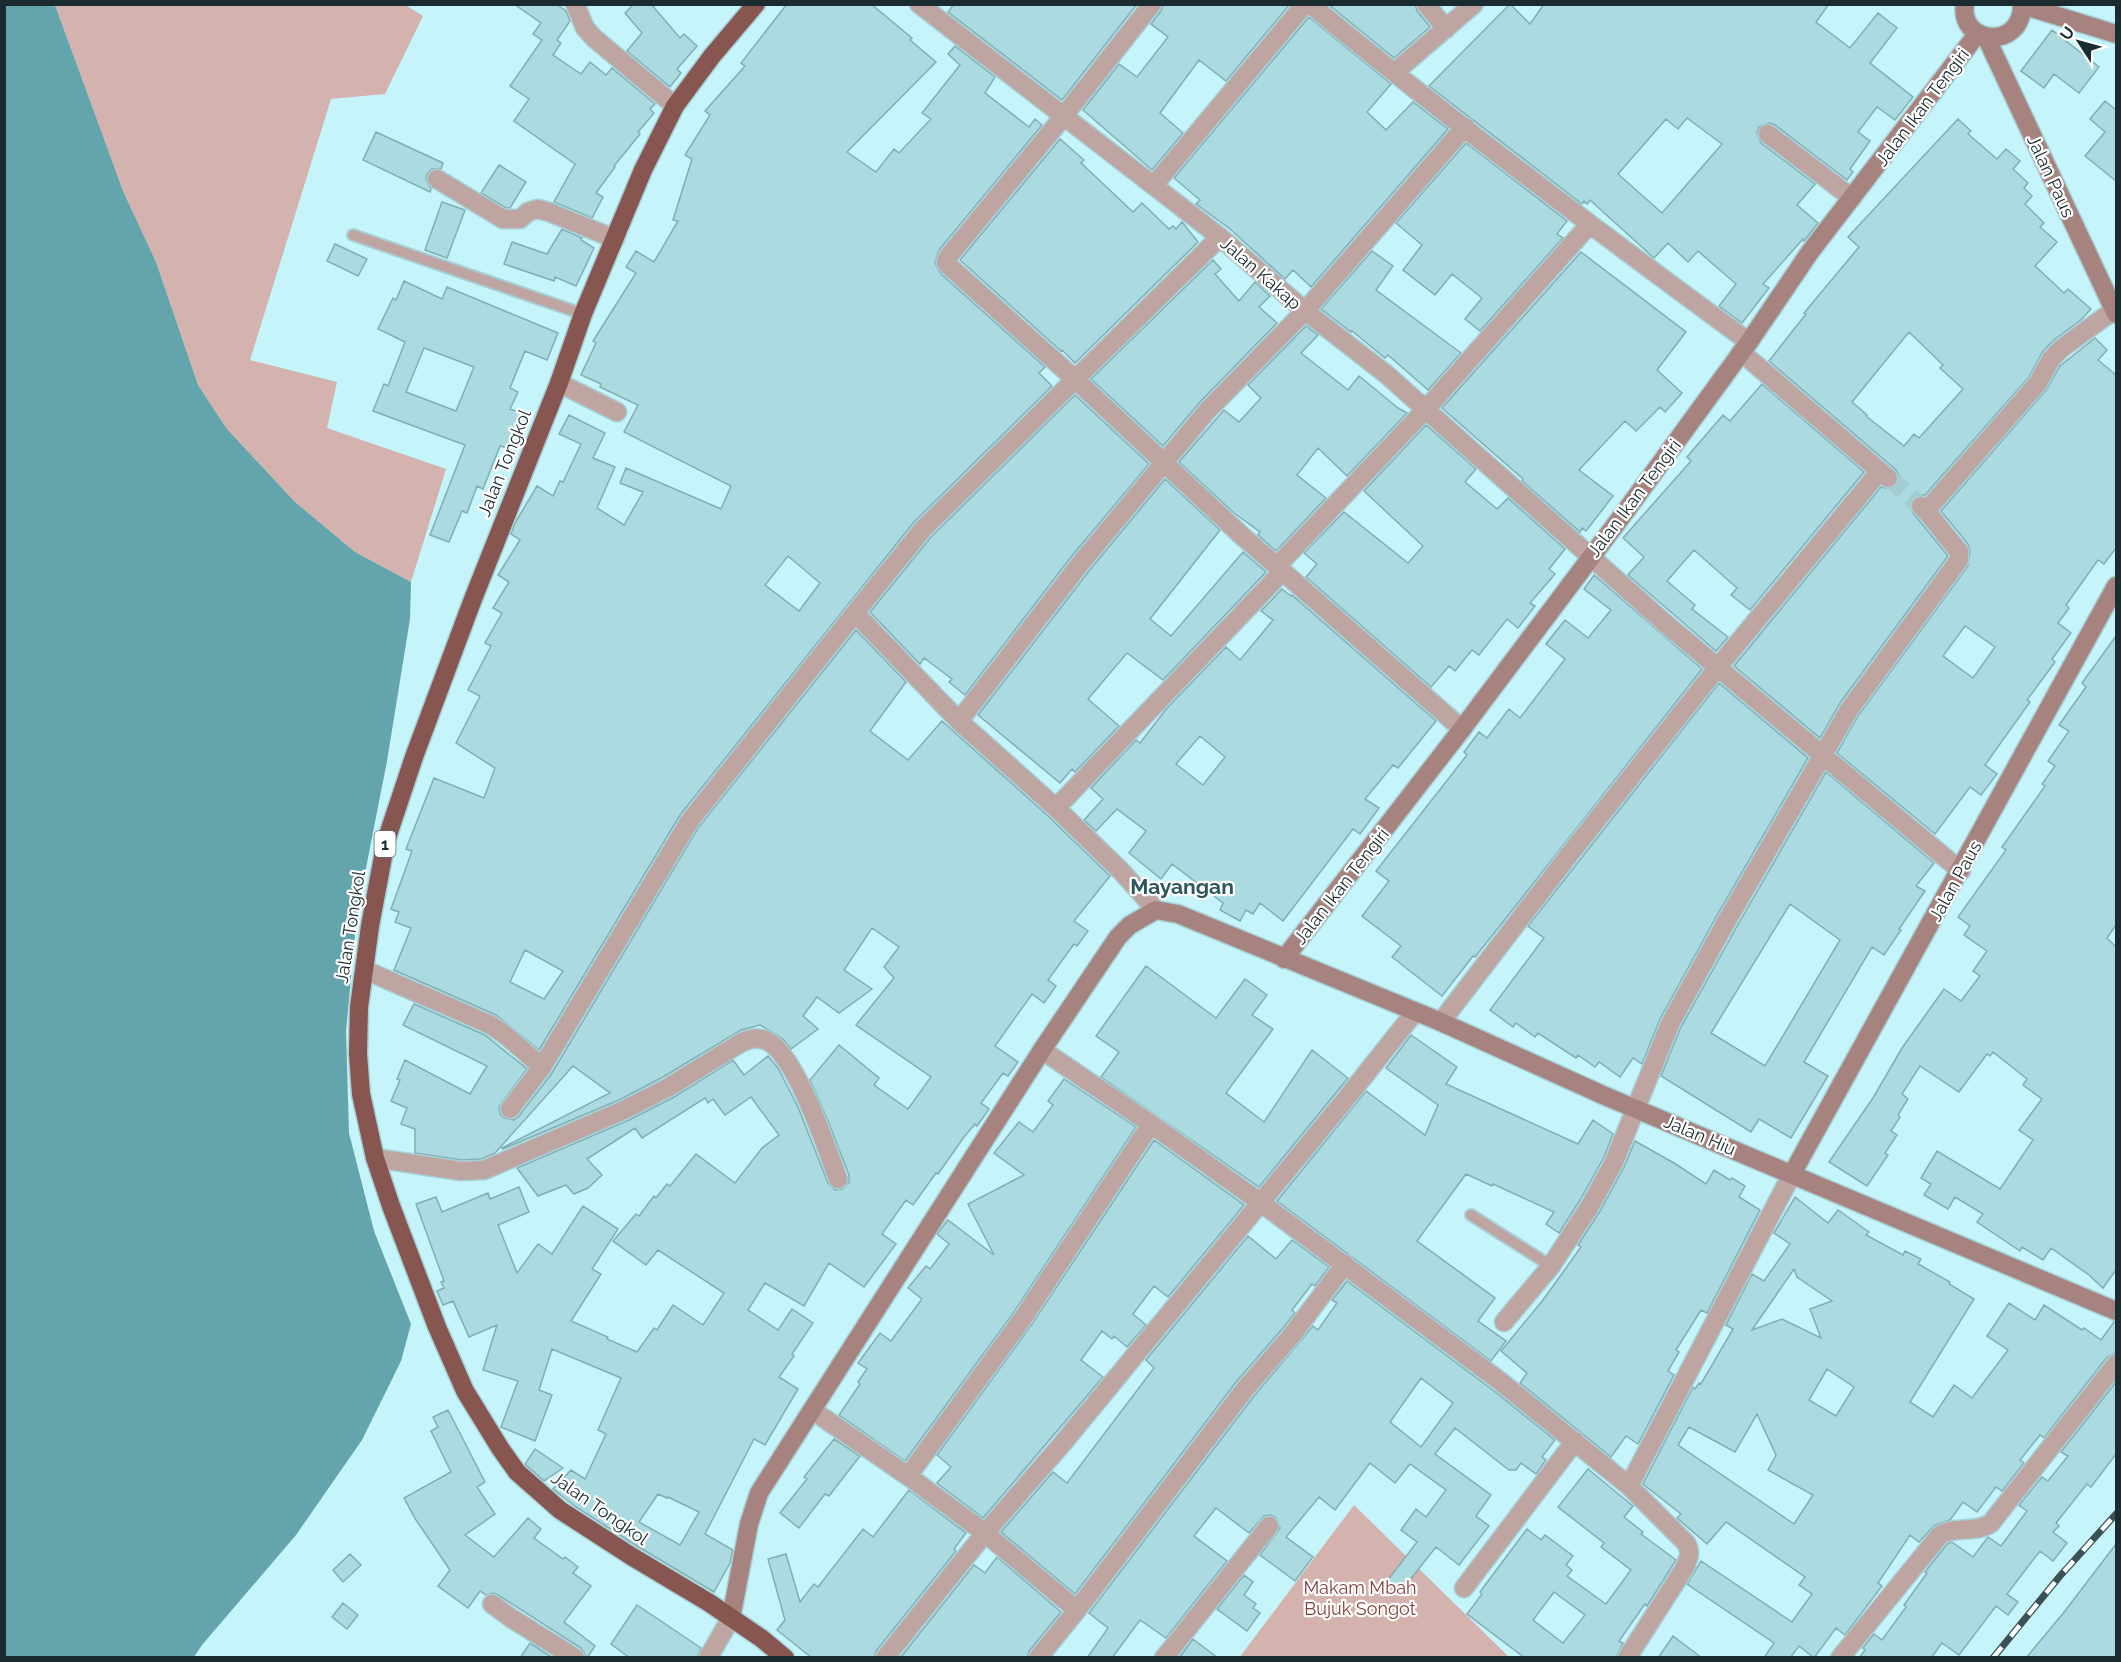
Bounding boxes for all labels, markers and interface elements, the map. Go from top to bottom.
north arrow [2049,12,2109,72]
text: U [2056,23,2078,44]
street label: Jalan Ikan Tengiri [1871,44,1973,170]
street label: Jalan Paus [2023,132,2079,221]
street label: Jalan Kakap [1216,232,1306,314]
street label: Jalan Tongkol [473,406,535,520]
street label: Jalan Ikan Tengiri [1583,435,1685,561]
street label: Jalan Ikan Tengiri [1289,824,1393,948]
road number: 1 [374,831,396,857]
street label: Jalan Paus [1924,837,1986,925]
street label: Jalan Tongkol [331,869,369,985]
district label: Mayangan [1130,874,1234,899]
street label: Jalan Hiu [1661,1110,1739,1160]
street label: Jalan Tongkol [547,1467,653,1549]
park label: Makam Mbah Bujuk Songot [1303,1577,1417,1619]

